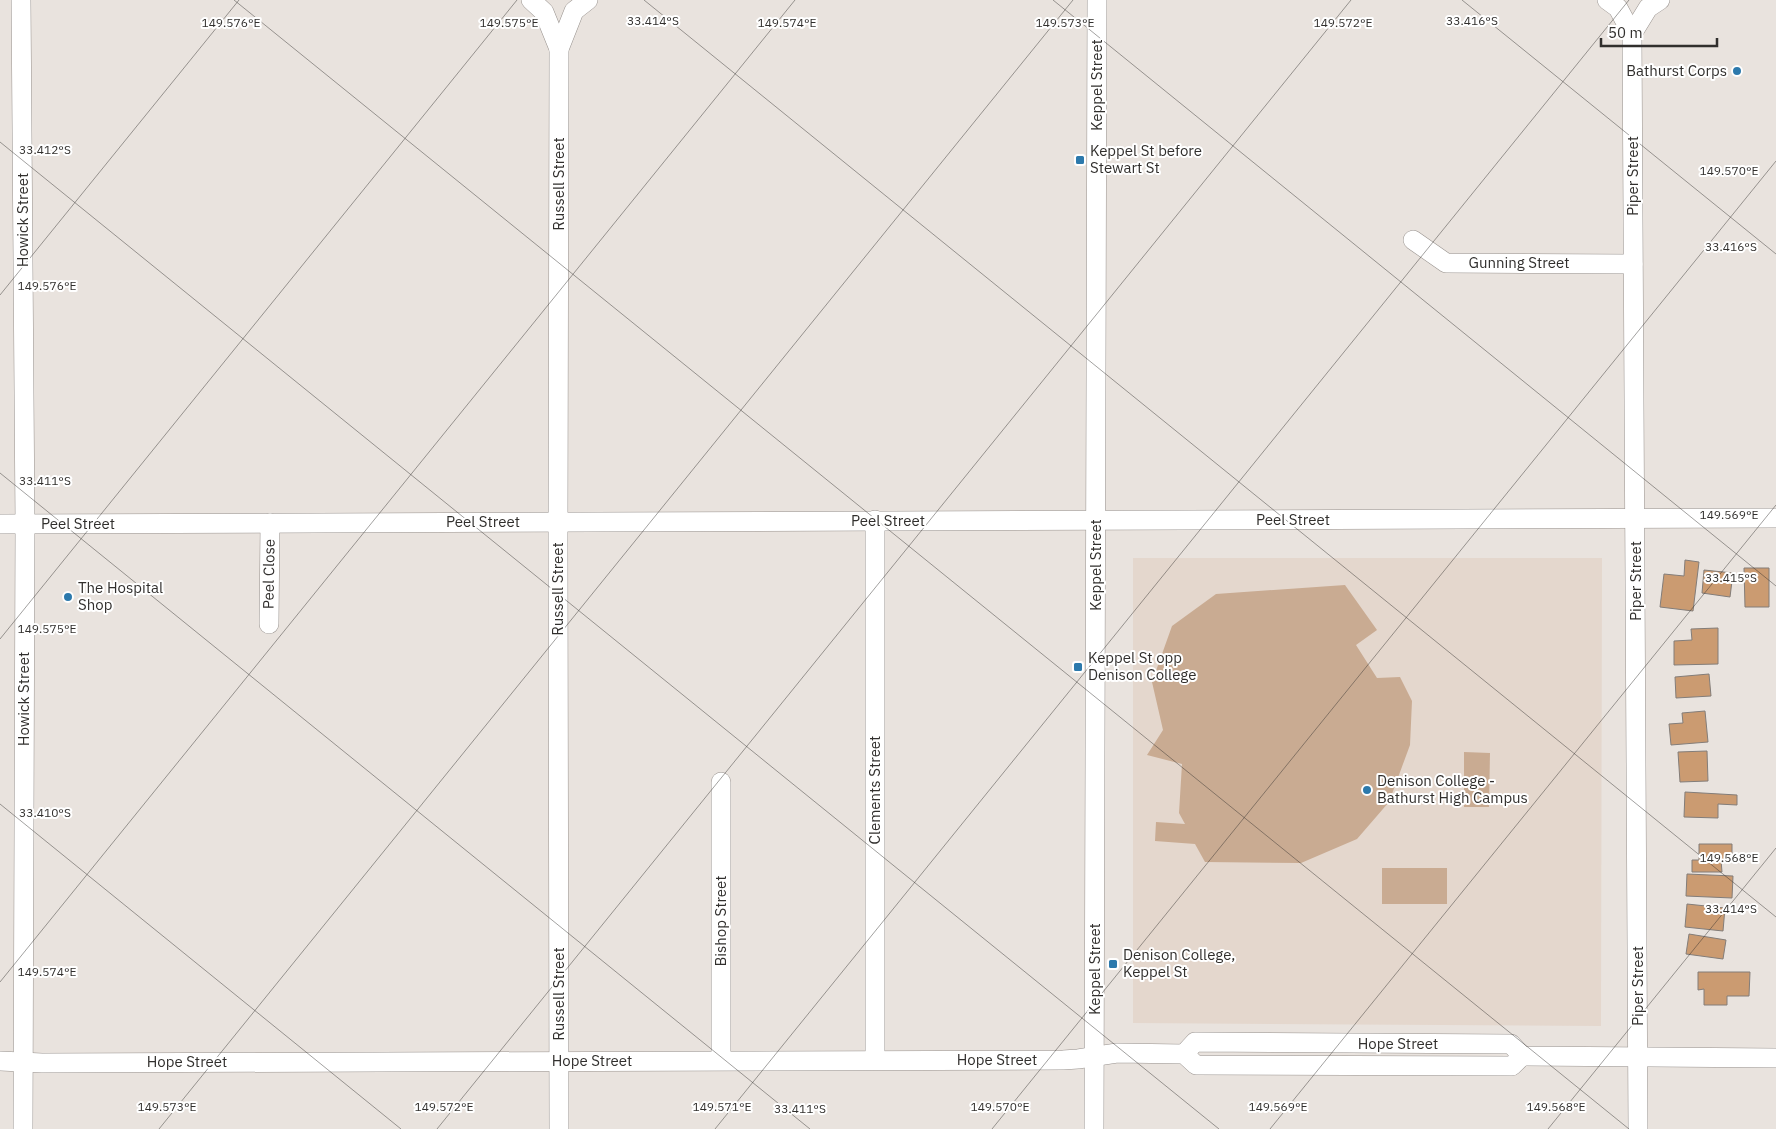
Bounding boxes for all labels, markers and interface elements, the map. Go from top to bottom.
text: 33.414°S [627,13,679,28]
text: 33.416°S [1446,13,1498,28]
text: 149.576°E [201,15,261,30]
text: 149.575°E [479,15,539,30]
text: 149.574°E [757,15,817,30]
text: 149.573°E [1035,15,1095,30]
text: 149.572°E [1313,15,1373,30]
scale bar [1601,15,1717,47]
text: 50 m [1608,23,1643,42]
street label: Keppel Street [1087,39,1106,131]
place label: Bathurst Corps [1626,61,1727,80]
marker: Bathurst Corps [1731,65,1743,77]
street label: Piper Street [1623,136,1642,216]
street label: Russell Street [549,137,568,231]
place label: Keppel St before Stewart St [1090,141,1202,177]
text: 33.412°S [19,142,71,157]
marker: Keppel St before Stewart St [1074,154,1086,166]
text: 149.570°E [1699,163,1759,178]
street label: Howick Street [13,173,32,267]
text: 33.416°S [1705,239,1757,254]
street label: Gunning Street [1469,253,1569,272]
text: 149.576°E [17,278,77,293]
text: 33.411°S [19,473,71,488]
text: 149.569°E [1699,507,1759,522]
street label: Peel Street [1256,510,1330,529]
street label: Peel Street [851,511,925,530]
street label: Peel Street [446,512,520,531]
street label: Peel Street [41,514,115,533]
street label: Keppel Street [1086,519,1105,611]
street label: Peel Close [258,539,279,609]
street label: Piper Street [1626,541,1645,621]
street label: Russell Street [548,542,567,636]
text: 33.415°S [1705,570,1757,585]
place label: The Hospital Shop [78,578,163,614]
marker: The Hospital Shop [62,591,74,603]
text: 149.575°E [17,621,77,636]
place label: Keppel St opp Denison College [1088,648,1196,684]
street label: Howick Street [14,652,33,746]
marker: Keppel St opp Denison College [1072,661,1084,673]
street label: Clements Street [865,736,884,844]
place label: Denison College - Bathurst High Campus [1377,771,1528,807]
marker: Denison College - Bathurst High Campus [1361,784,1373,796]
text: 33.410°S [19,805,71,820]
text: 149.568°E [1699,850,1759,865]
street label: Bishop Street [711,875,730,967]
text: 33.414°S [1705,901,1757,916]
street label: Keppel Street [1085,923,1104,1015]
place label: Denison College, Keppel St [1123,945,1235,981]
street label: Piper Street [1628,946,1647,1026]
street label: Russell Street [549,947,568,1041]
marker: Denison College, Keppel St [1107,958,1119,970]
text: 149.574°E [17,964,77,979]
street label: Hope Street [1358,1034,1438,1053]
street label: Hope Street [957,1050,1037,1069]
street label: Hope Street [552,1051,632,1070]
street label: Hope Street [147,1052,227,1071]
text: 149.573°E [137,1099,197,1114]
text: 149.572°E [414,1099,474,1114]
text: 149.571°E [692,1099,752,1114]
text: 149.570°E [970,1099,1030,1114]
text: 149.569°E [1248,1099,1308,1114]
text: 149.568°E [1526,1099,1586,1114]
text: 33.411°S [774,1101,826,1116]

